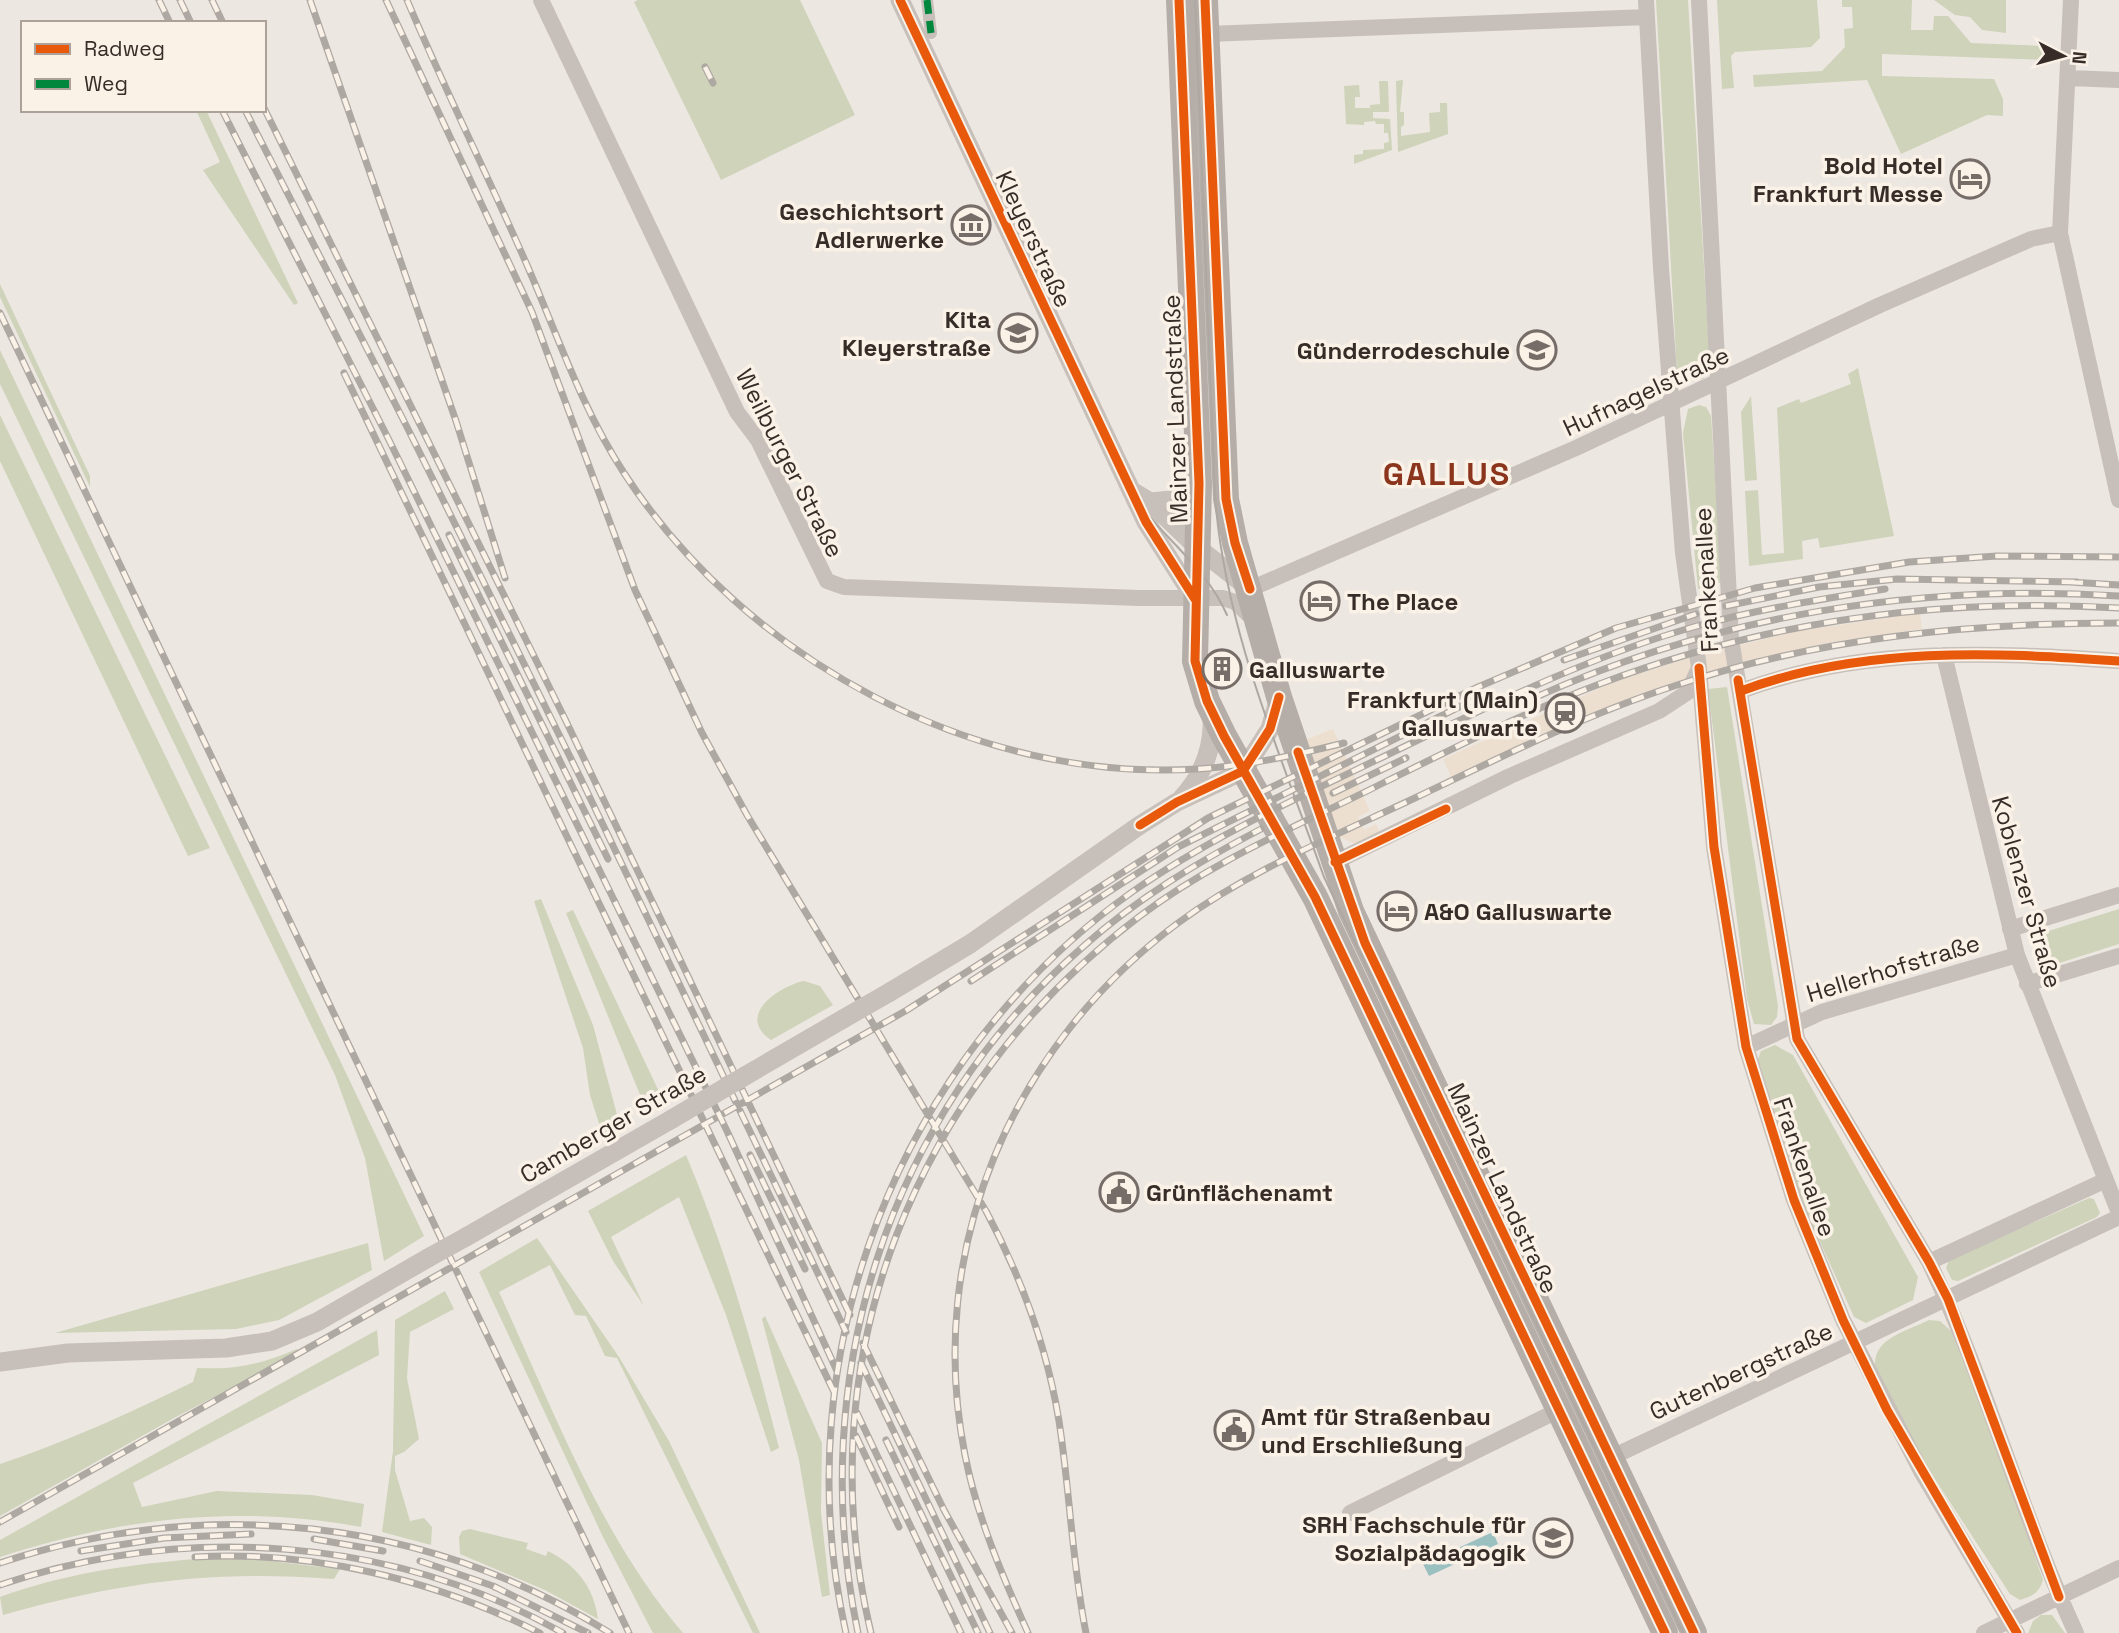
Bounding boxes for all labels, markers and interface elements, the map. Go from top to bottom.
legend [21,21,266,112]
north arrow [2028,21,2098,91]
text: Radweg [84,35,165,62]
text: N [2066,50,2093,65]
text: Weg [84,70,128,97]
place label: Bold Hotel Frankfurt Messe [1753,150,1943,209]
hotel icon: Bold Hotel Frankfurt Messe [1949,158,1991,200]
street label: Kleyerstraße [989,166,1079,312]
place label: Geschichtsort Adlerwerke [779,196,944,255]
museum icon: Geschichtsort Adlerwerke [950,204,992,246]
street label: Mainzer Landstraße [1156,294,1194,524]
place label: Kita Kleyerstraße [842,304,991,363]
school or university icon: Kita Kleyerstraße [997,312,1039,354]
school or university icon: Günderrodeschule [1516,329,1558,371]
place label: Günderrodeschule [1297,335,1510,366]
street label: Hufnagelstraße [1558,339,1734,443]
street label: Weilburger Straße [729,363,851,563]
district label: GALLUS [1383,454,1511,494]
street label: Frankenallee [1687,507,1725,653]
hotel icon: The Place [1299,580,1341,622]
place label: The Place [1347,586,1458,617]
building icon: Galluswarte [1201,648,1243,690]
place label: Galluswarte [1249,654,1385,685]
place label: Frankfurt (Main) Galluswarte [1347,684,1538,743]
station icon: Frankfurt (Main) Galluswarte [1544,692,1586,734]
street label: Koblenzer Straße [1985,792,2069,992]
hotel icon: A&O Galluswarte [1376,890,1418,932]
place label: A&O Galluswarte [1424,896,1612,927]
street label: Hellerhofstraße [1803,927,1983,1009]
street label: Camberger Straße [514,1058,712,1190]
street label: Mainzer Landstraße [1441,1078,1565,1298]
street label: Frankenallee [1767,1093,1843,1241]
public building icon: Grünflächenamt [1098,1171,1140,1213]
place label: Grünflächenamt [1146,1177,1333,1208]
street label: Gutenbergstraße [1644,1315,1838,1427]
place label: Amt für Straßenbau und Erschließung [1261,1401,1491,1460]
public building icon: Amt für Straßenbau und Erschließung [1213,1409,1255,1451]
place label: SRH Fachschule für Sozialpädagogik [1302,1509,1526,1568]
school or university icon: SRH Fachschule für Sozialpädagogik [1532,1517,1574,1559]

